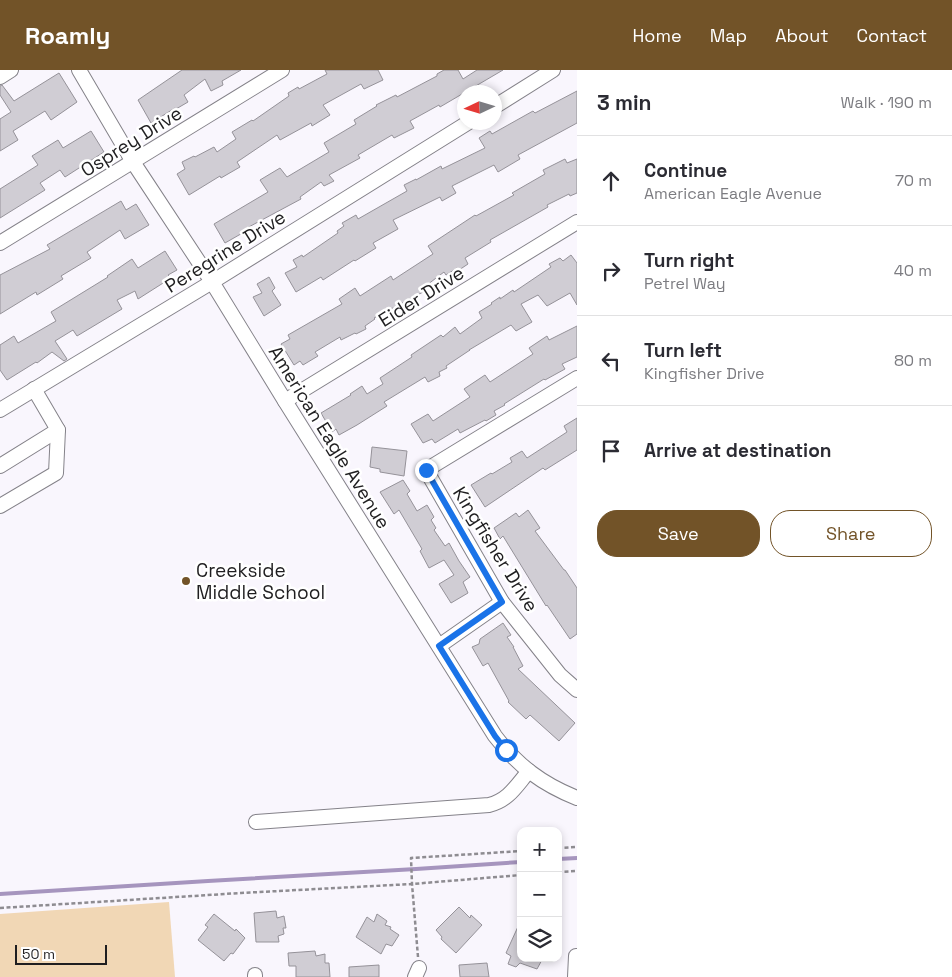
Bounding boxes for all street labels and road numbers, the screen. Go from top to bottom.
street label: Osprey Drive [76,100,187,183]
street label: Peregrine Drive [160,204,290,299]
street label: Eider Drive [374,260,469,333]
street label: American Eagle Avenue [263,341,396,534]
street label: Kingfisher Drive [447,482,544,617]

